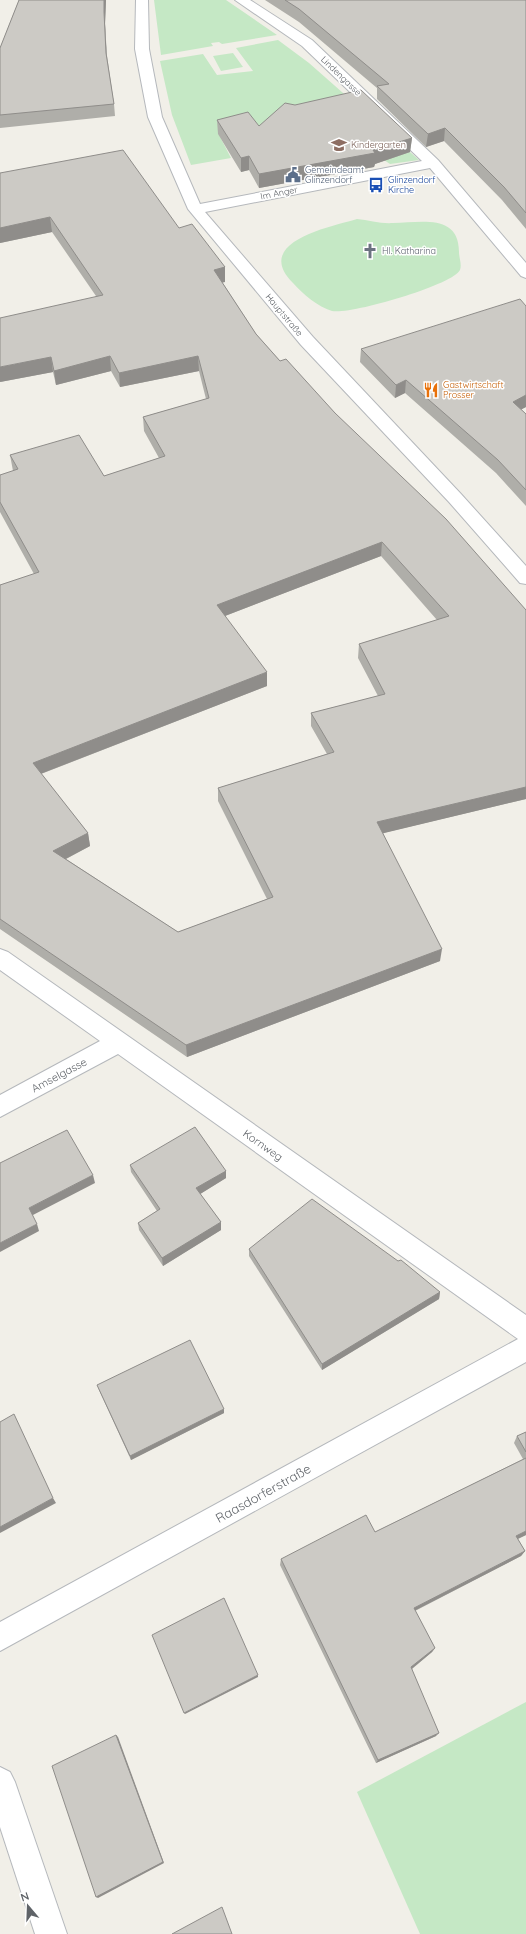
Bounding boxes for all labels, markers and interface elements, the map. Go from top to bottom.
street label: Lindengasse [319,54,364,98]
school or university icon: Kindergarten [330,136,348,154]
place label: Kindergarten [351,139,406,150]
place label: Gemeindeamt Glinzendorf [305,164,364,185]
public building icon: Gemeindeamt Glinzendorf [284,166,302,184]
place label: Glinzendorf Kirche [388,174,436,195]
bus stop icon: Glinzendorf Kirche [367,176,385,194]
street label: Im Anger [259,183,299,202]
church icon: Hl. Katharina [361,242,379,260]
place label: Hl. Katharina [382,245,436,256]
street label: Hauptstraße [263,291,305,338]
place label: Gastwirtschaft Prosser [443,379,504,400]
restaurant icon: Gastwirtschaft Prosser [422,381,440,399]
street label: Amselgasse [29,1055,89,1095]
street label: Kornweg [240,1126,286,1164]
street label: Raasdorferstraße [213,1460,313,1526]
north arrow [8,1886,48,1926]
text: N [19,1889,31,1904]

